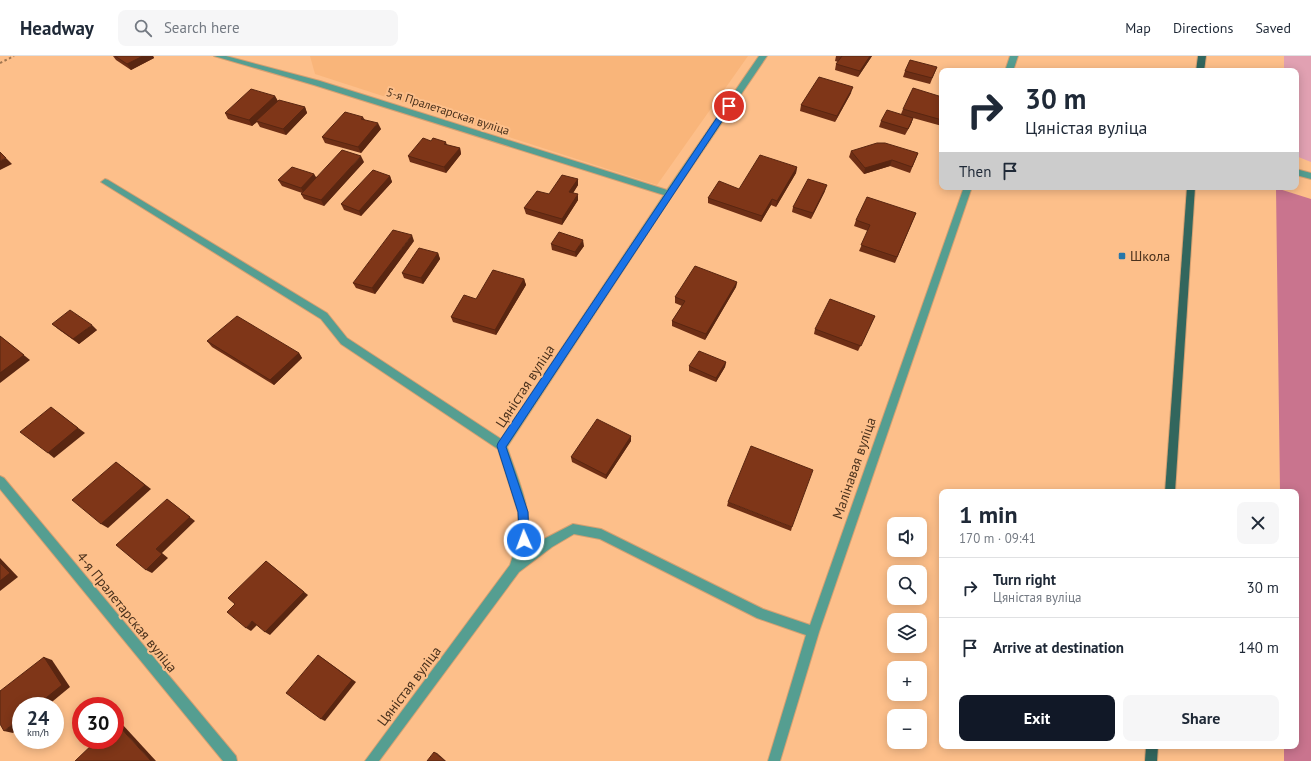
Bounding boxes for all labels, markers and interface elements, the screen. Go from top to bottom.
search box [118,10,398,46]
text: Headway [20,16,94,40]
icon: search [132,17,154,39]
text: Search here [164,18,240,37]
text: Map [1125,19,1151,37]
text: Directions [1173,19,1233,37]
text: Saved [1255,19,1291,37]
text: 30 m [1025,80,1086,117]
street label: 5-я Пралетарская вуліца [384,84,512,138]
icon: right [959,84,1011,136]
pin [712,89,746,123]
icon: arrive [718,95,740,117]
text: Цяністая вуліца [1025,116,1148,139]
icon: arrive [999,160,1021,182]
text: Then [959,162,991,181]
place label: Школа [1130,247,1170,265]
marker: Школа [1117,251,1127,261]
street label: Цяністая вуліца [491,341,559,431]
street label: Малінавая вуліца [828,415,880,521]
text: 1 min [959,499,1018,530]
button: close [1237,502,1279,544]
map controls [887,517,927,749]
button: sound [887,517,927,557]
position arrow [503,519,545,561]
text: 170 m · 09:41 [959,530,1036,547]
street label: 4-я Пралетарская вуліца [73,548,181,676]
button: search [887,565,927,605]
text: Turn right [993,570,1056,589]
icon: right [959,577,981,599]
text: 30 m [1246,578,1279,597]
text: Цяністая вуліца [993,589,1082,606]
button: layers [887,613,927,653]
icon: arrive [959,637,981,659]
text: Arrive at destination [993,638,1124,657]
text: 140 m [1238,638,1279,657]
street label: Цяністая вуліца [373,642,445,729]
button: + [887,661,927,701]
button: Exit [959,695,1115,741]
button: Share [1123,695,1279,741]
speed limit sign: 30 [72,697,124,749]
text: 24 [27,705,49,731]
button: − [887,709,927,749]
text: km/h [27,726,49,739]

